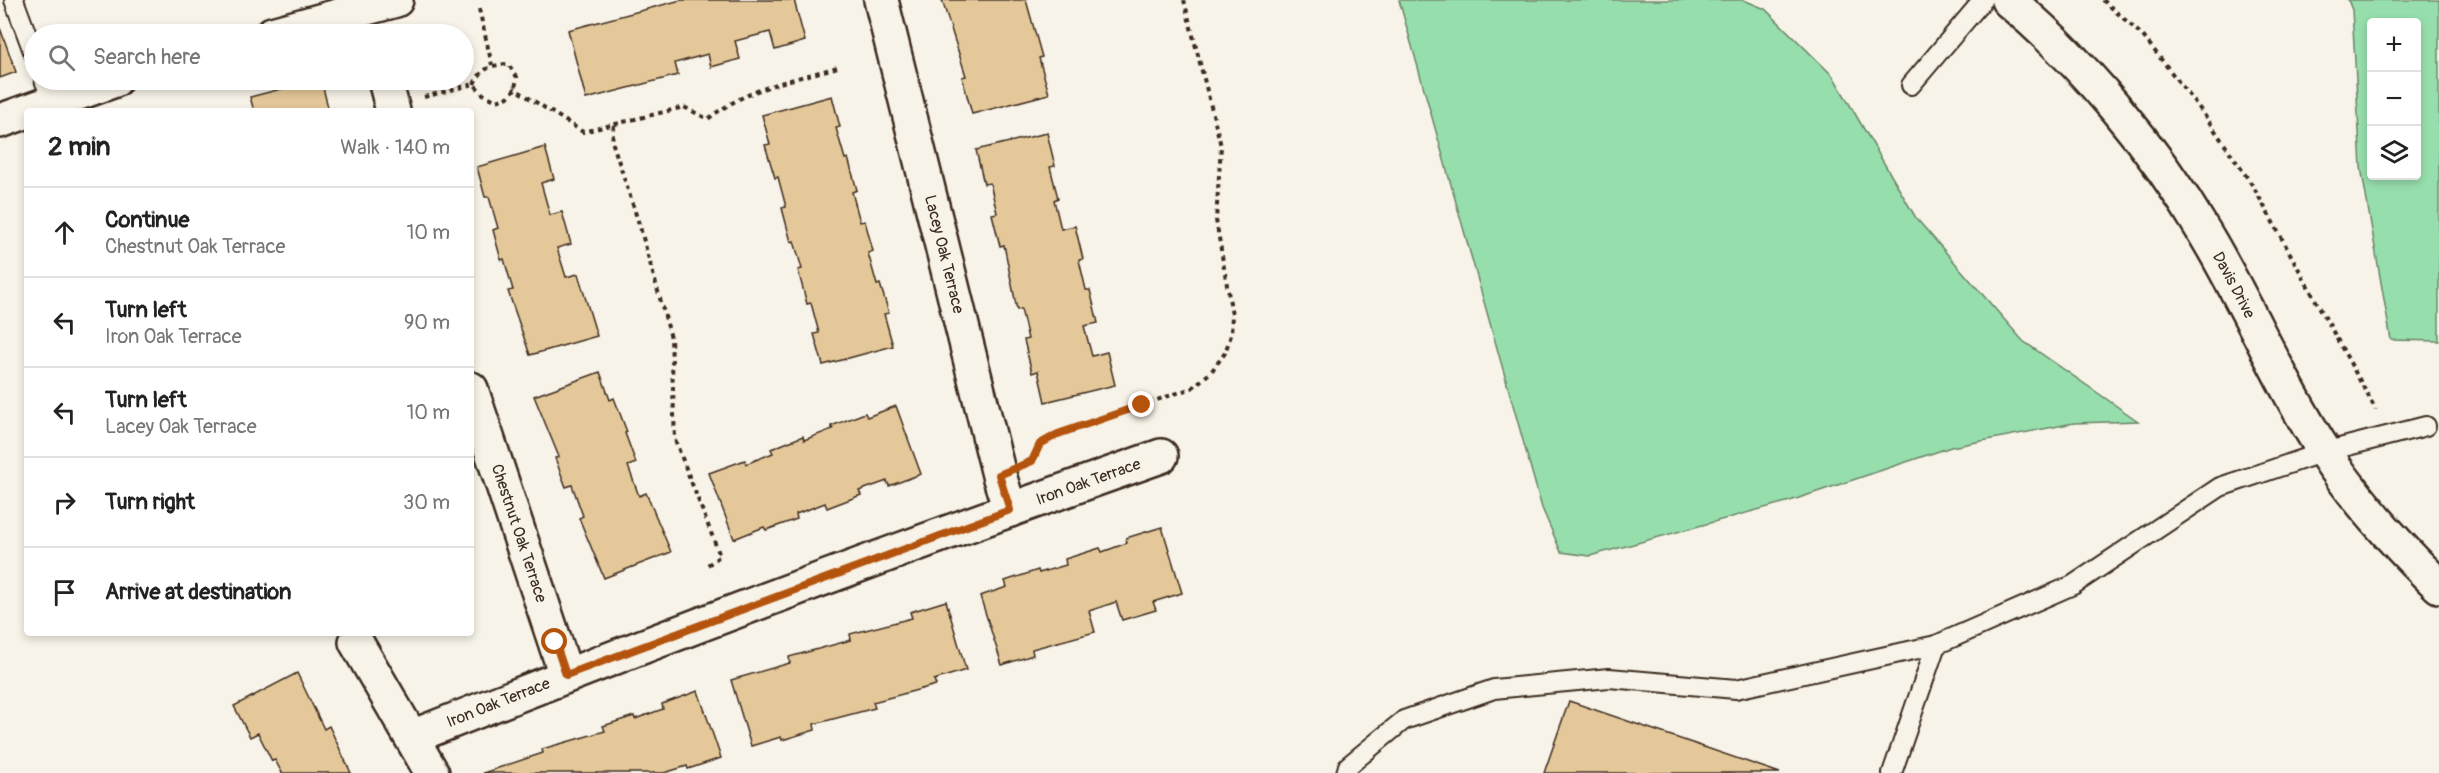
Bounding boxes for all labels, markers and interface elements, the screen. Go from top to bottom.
map controls [2367,18,2421,180]
button: + [2367,18,2421,72]
search box [24,24,474,90]
icon: search [45,41,78,74]
text: Search here [93,43,200,71]
button: − [2367,72,2421,126]
button: layers [2367,126,2421,180]
text: 2 min [48,131,110,163]
text: Walk · 140 m [340,135,450,160]
street label: Lacey Oak Terrace [920,193,969,316]
text: Continue [105,206,189,234]
icon: ahead [48,216,81,249]
text: 10 m [406,220,450,245]
text: Chestnut Oak Terrace [105,234,285,259]
street label: Davis Drive [2208,248,2260,322]
text: Turn left [105,296,187,324]
icon: left [48,306,81,339]
text: 90 m [404,310,450,335]
text: Iron Oak Terrace [105,324,242,349]
text: Turn left [105,386,187,414]
route end [1128,391,1154,417]
icon: left [48,396,81,429]
text: 10 m [406,400,450,425]
text: Lacey Oak Terrace [105,414,257,439]
street label: Iron Oak Terrace [1033,454,1143,510]
street label: Chestnut Oak Terrace [487,462,551,605]
icon: right [48,486,81,519]
text: Turn right [105,488,195,516]
text: 30 m [403,490,450,515]
icon: arrive [48,576,81,609]
text: Arrive at destination [105,578,291,606]
route start [541,628,567,654]
street label: Iron Oak Terrace [444,673,553,732]

